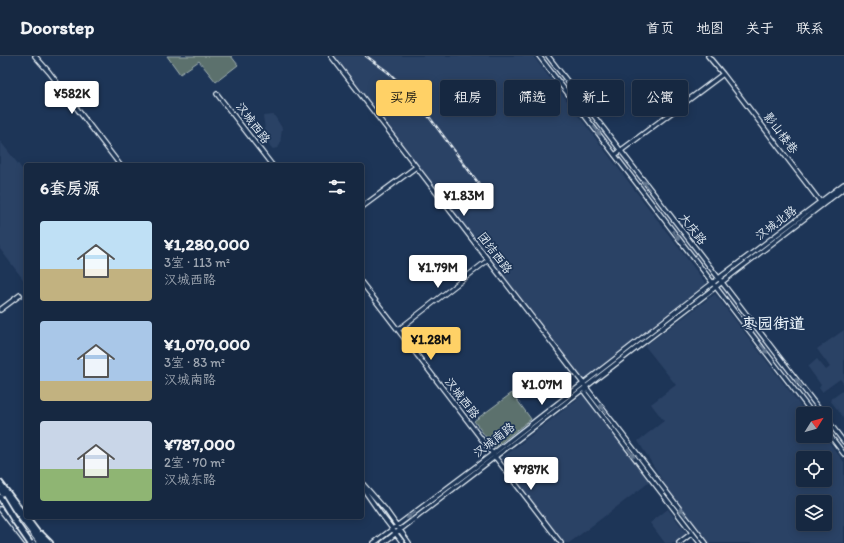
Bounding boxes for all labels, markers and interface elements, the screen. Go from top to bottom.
text: Doorstep [20,16,94,39]
text: 首页 [646,20,674,37]
text: 地图 [696,20,724,37]
text: 关于 [746,20,774,37]
text: 联系 [796,20,824,37]
chip: 买房 [376,80,432,116]
chip: 租房 [440,80,496,116]
chip: 筛选 [504,80,560,116]
chip: 新上 [568,80,624,116]
chip: 公寓 [632,80,688,116]
pin: ¥582K [44,81,100,115]
text: ¥582K [54,86,90,101]
street label: 汉城西路 [233,100,273,146]
street label: 影山楼巷 [761,110,801,156]
one-way arrow [593,126,601,137]
icon: filters [326,176,348,198]
text: 6套房源 [40,178,100,198]
one-way arrow [642,179,651,190]
pin: ¥1.83M [431,183,497,217]
text: ¥1.83M [444,188,484,203]
street label: 汉城北路 [753,203,799,243]
street label: 大庆路 [676,211,710,247]
one-way arrow [672,229,681,240]
street label: 团结西路 [475,230,515,276]
text: ¥1,280,000 [164,234,250,254]
icon: home [72,237,120,285]
text: 3室 · 113 m² [164,255,230,270]
pin: ¥1.79M [405,255,471,289]
text: ¥1.79M [418,260,458,275]
text: 汉城西路 [164,272,216,287]
district label: 枣园街道 [741,314,805,333]
pin: ¥1.28M [398,327,464,361]
text: ¥1.28M [411,332,451,347]
text: ¥1,070,000 [164,334,250,354]
icon: home [72,337,120,385]
one-way arrow [759,344,768,355]
text: 3室 · 83 m² [164,355,225,370]
text: 汉城南路 [164,372,216,387]
pin: ¥1.07M [509,372,575,406]
street label: 汉城西路 [442,375,482,421]
text: ¥1.07M [521,377,563,392]
one-way arrow [795,378,803,388]
one-way arrow [599,403,608,414]
north arrow [796,407,832,443]
map controls [796,407,832,531]
street label: 汉城南路 [471,420,517,460]
text: ¥787,000 [164,434,235,454]
icon: home [72,437,120,485]
one-way arrow [627,447,635,458]
button: locate [796,451,832,487]
text: 2室 · 70 m² [164,455,225,470]
pin: ¥787K [503,457,559,491]
text: ¥787K [513,462,549,477]
text: 汉城东路 [164,472,216,487]
button: layers [796,495,832,531]
one-way arrow [678,507,687,518]
one-way arrow [405,510,416,519]

